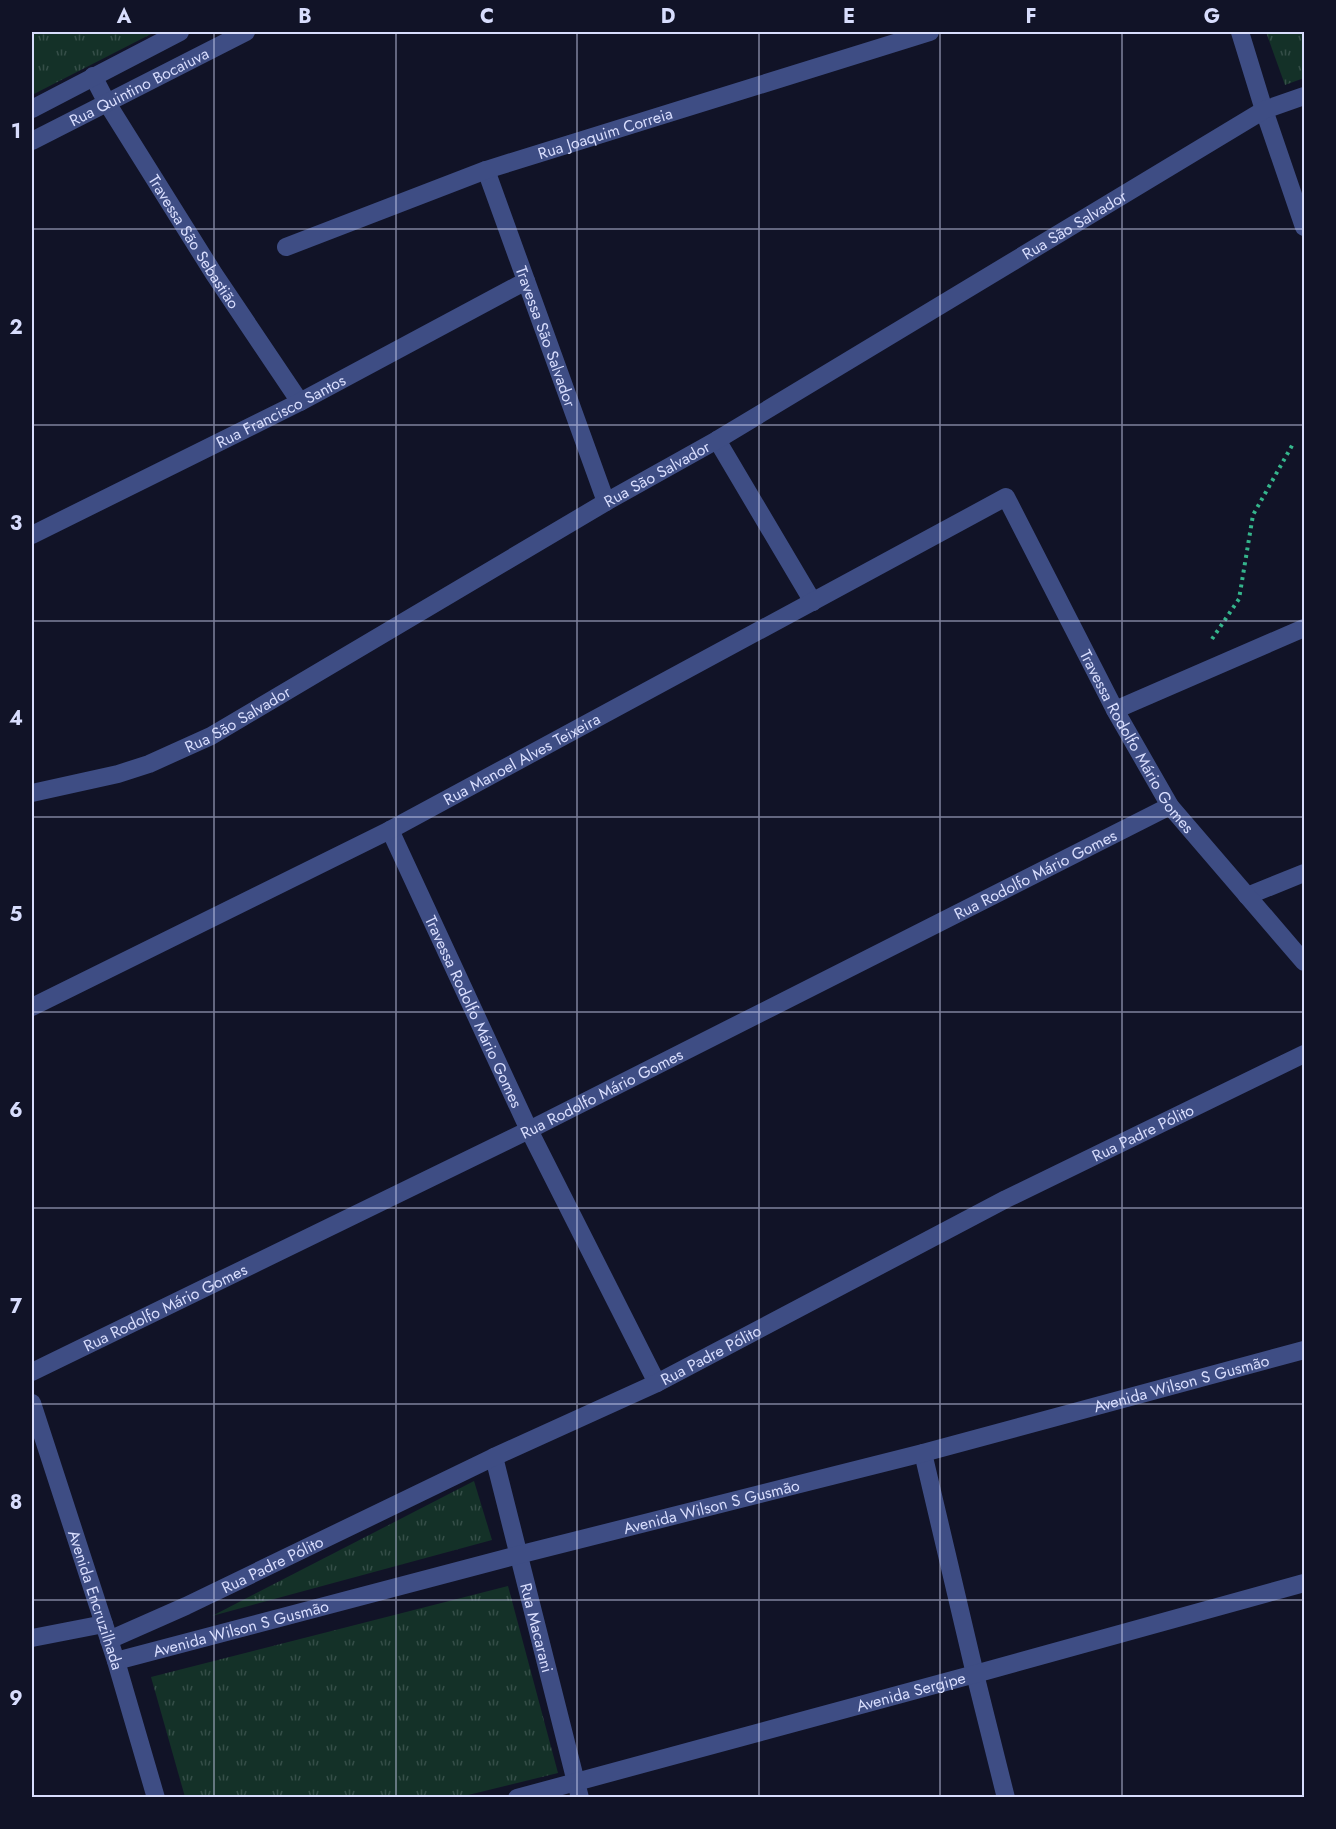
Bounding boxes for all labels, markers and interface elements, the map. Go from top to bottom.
text: A [116,2,132,31]
text: B [298,2,312,31]
text: C [480,2,494,31]
text: D [661,2,675,31]
text: E [843,2,855,31]
text: F [1025,2,1037,31]
text: G [1204,2,1220,31]
street label: Rua Quintino Bocaiuva [65,41,213,132]
street label: Rua Joaquim Correia [535,101,675,165]
text: 1 [11,117,21,146]
street label: Travessa São Sebastião [143,170,246,313]
street label: Rua São Salvador [1018,184,1131,265]
street label: Travessa São Salvador [510,263,582,411]
text: 2 [9,313,23,342]
street label: Rua Francisco Santos [212,368,350,453]
street label: Rua São Salvador [600,434,715,512]
text: 3 [10,509,22,538]
street label: Travessa Rodolfo Mário Gomes [1074,645,1200,838]
street label: Rua São Salvador [181,680,295,758]
text: 4 [9,704,23,733]
street label: Rua Manoel Alves Teixeira [439,707,604,811]
street label: Rua Rodolfo Mário Gomes [950,823,1121,925]
text: 5 [10,900,23,929]
street label: Travessa Rodolfo Mário Gomes [420,912,529,1111]
street label: Rua Rodolfo Mário Gomes [516,1043,687,1144]
text: 6 [9,1096,23,1125]
street label: Rua Padre Pólito [1088,1098,1198,1167]
street label: Rua Rodolfo Mário Gomes [79,1258,251,1357]
text: 7 [10,1292,23,1321]
street label: Rua Padre Pólito [656,1319,765,1391]
street label: Avenida Wilson S Gusmão [1091,1348,1272,1418]
street label: Avenida Wilson S Gusmão [621,1473,802,1540]
text: 8 [10,1488,22,1517]
street label: Avenida Encruzilhada [63,1527,129,1673]
street label: Rua Padre Pólito [217,1530,327,1599]
street label: Rua Macarani [515,1580,559,1675]
street label: Avenida Wilson S Gusmão [150,1594,331,1662]
street label: Avenida Sergipe [854,1666,968,1717]
text: 9 [9,1684,23,1713]

